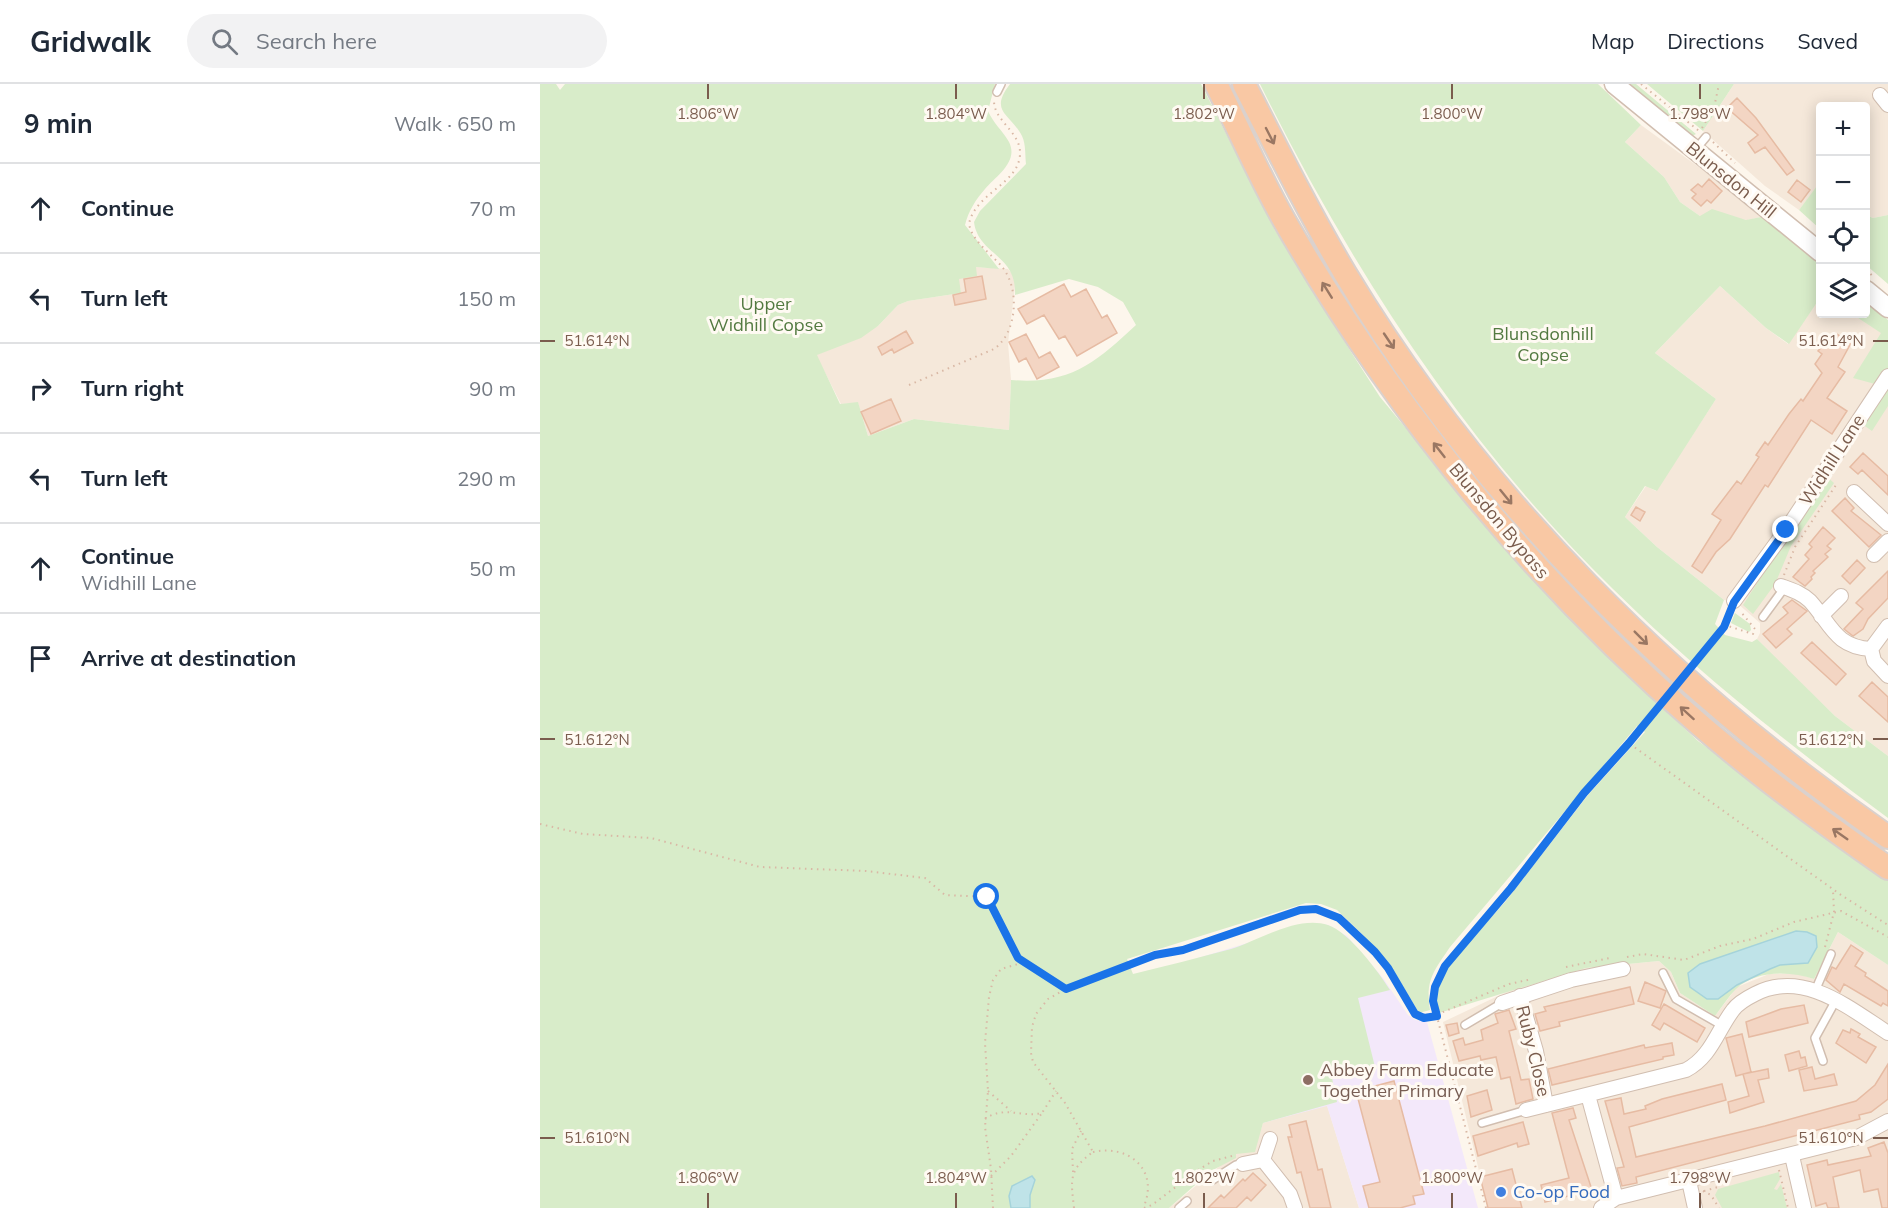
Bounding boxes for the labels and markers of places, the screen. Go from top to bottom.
place label: Abbey Farm Educate Together Primary [1320,1058,1494,1102]
marker: Abbey Farm Educate Together Primary [1301,1073,1315,1087]
place label: Co-op Food [1513,1180,1610,1203]
marker: Co-op Food [1494,1185,1508,1199]

